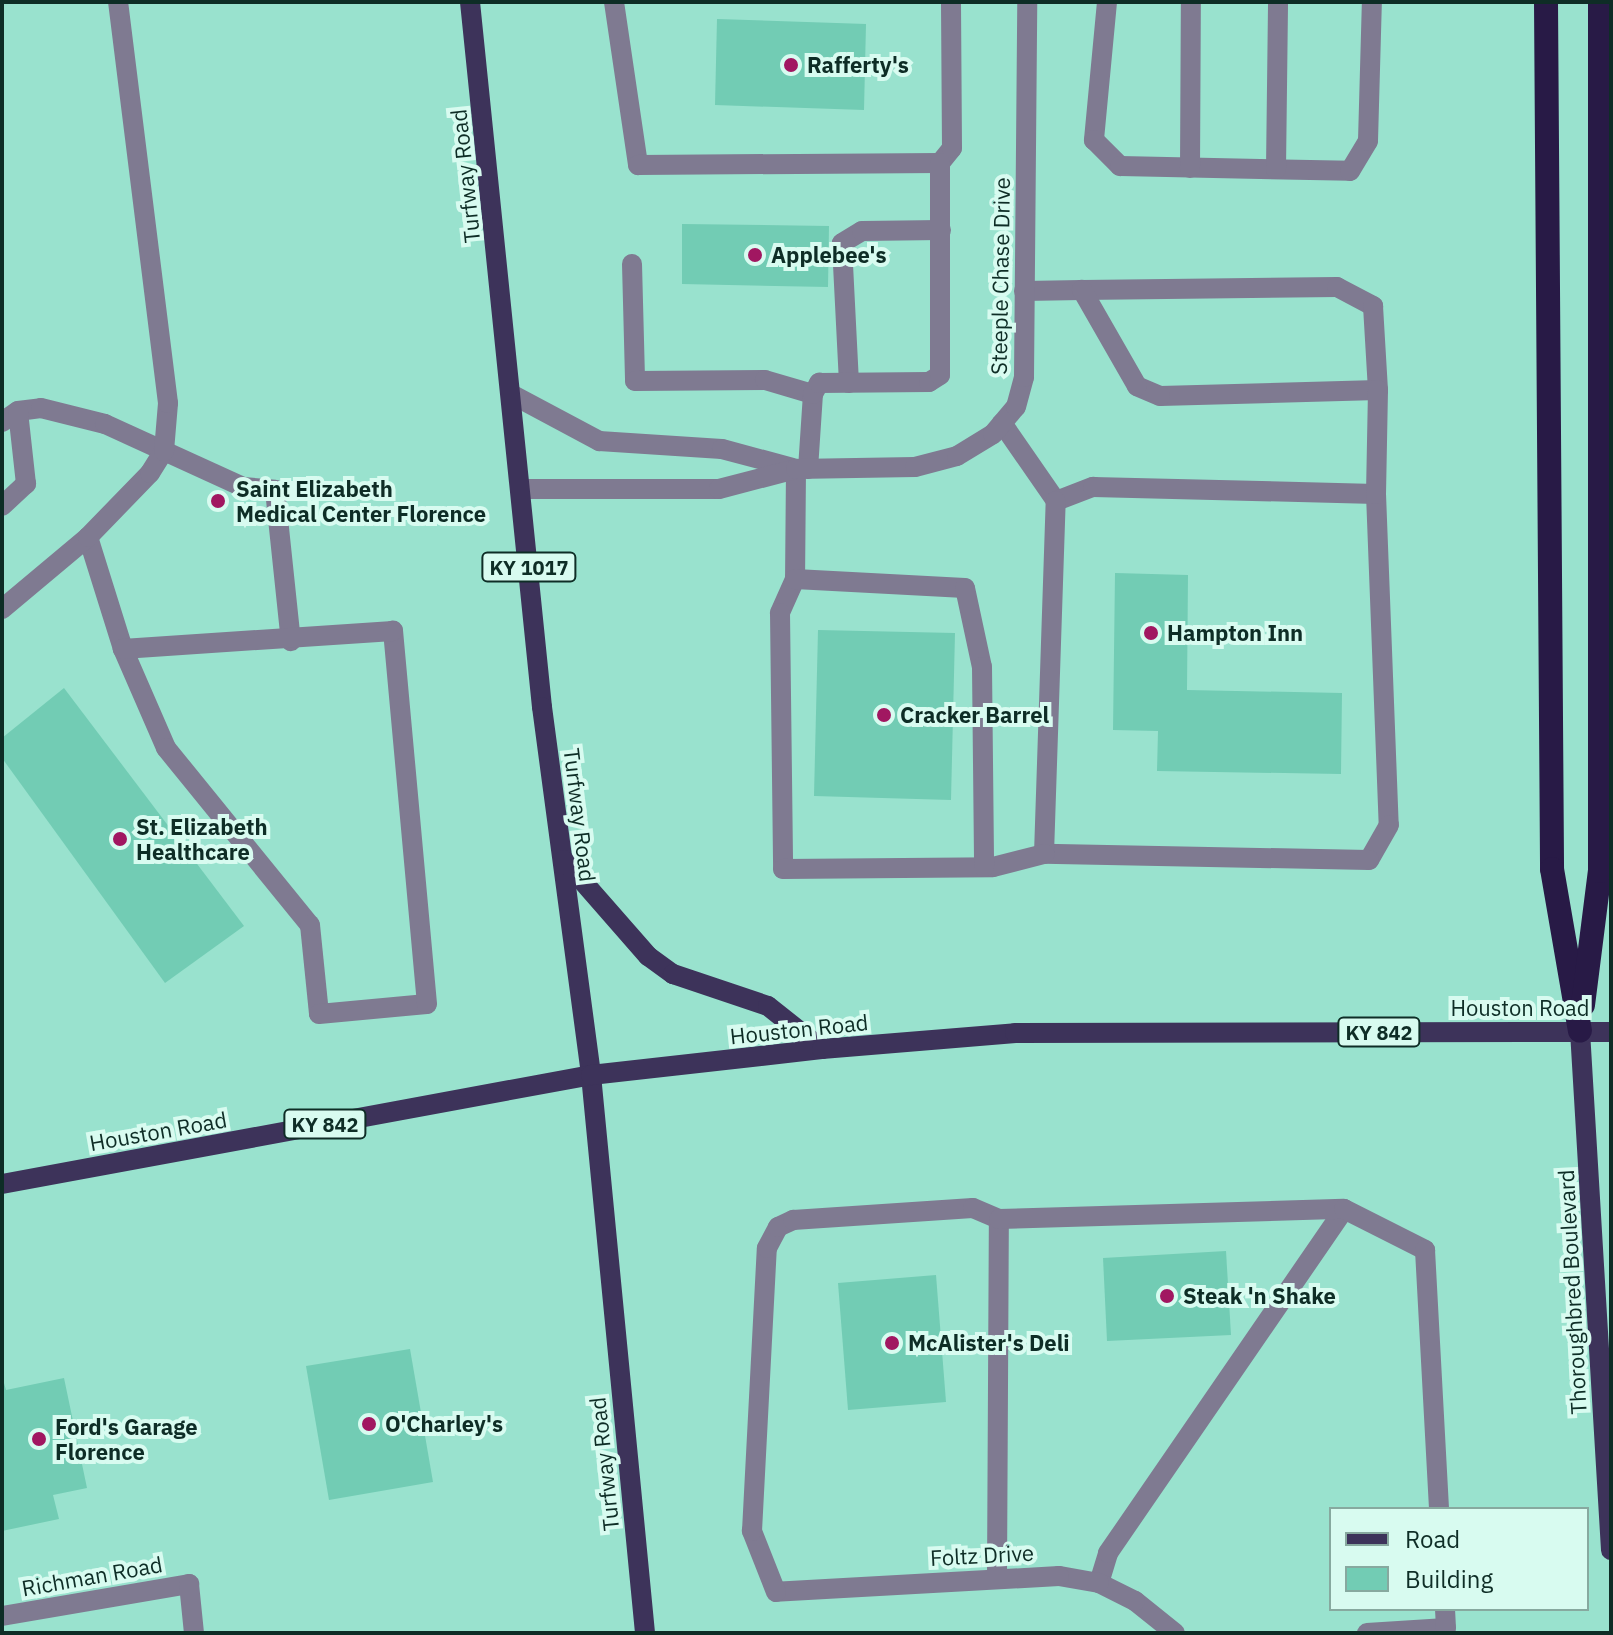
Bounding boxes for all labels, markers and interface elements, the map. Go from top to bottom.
place label: Rafferty's [807,52,909,78]
marker: Rafferty's [782,56,800,74]
street label: Turfway Road [445,108,485,244]
street label: Steeple Chase Drive [985,177,1015,375]
place label: Applebee's [771,242,886,268]
marker: Applebee's [746,246,764,264]
place label: Saint Elizabeth Medical Center Florence [236,475,486,526]
marker: Saint Elizabeth Medical Center Florence [207,490,229,512]
road number: KY 1017 [481,551,577,583]
place label: Hampton Inn [1167,620,1303,646]
marker: Hampton Inn [1142,624,1160,642]
place label: Cracker Barrel [900,702,1049,728]
marker: Cracker Barrel [875,706,893,724]
street label: Turfway Road [559,747,601,883]
place label: St. Elizabeth Healthcare [136,813,268,864]
marker: St. Elizabeth Healthcare [111,830,129,848]
street label: Houston Road [1450,995,1590,1021]
street label: Houston Road [728,1009,870,1049]
road number: KY 842 [1337,1016,1421,1048]
street label: Houston Road [87,1106,229,1156]
road number: KY 842 [283,1108,367,1140]
street label: Thoroughbred Boulevard [1552,1169,1592,1415]
place label: Steak 'n Shake [1183,1283,1336,1309]
marker: Steak 'n Shake [1158,1287,1176,1305]
place label: McAlister's Deli [908,1330,1070,1356]
marker: McAlister's Deli [883,1334,901,1352]
street label: Turfway Road [584,1396,624,1532]
place label: O'Charley's [385,1411,503,1437]
place label: Ford's Garage Florence [55,1413,198,1464]
marker: O'Charley's [360,1415,378,1433]
marker: Ford's Garage Florence [30,1430,48,1448]
legend [1329,1507,1589,1611]
text: Road [1405,1523,1460,1555]
street label: Foltz Drive [929,1539,1035,1571]
street label: Richman Road [20,1551,164,1601]
text: Building [1405,1563,1493,1595]

